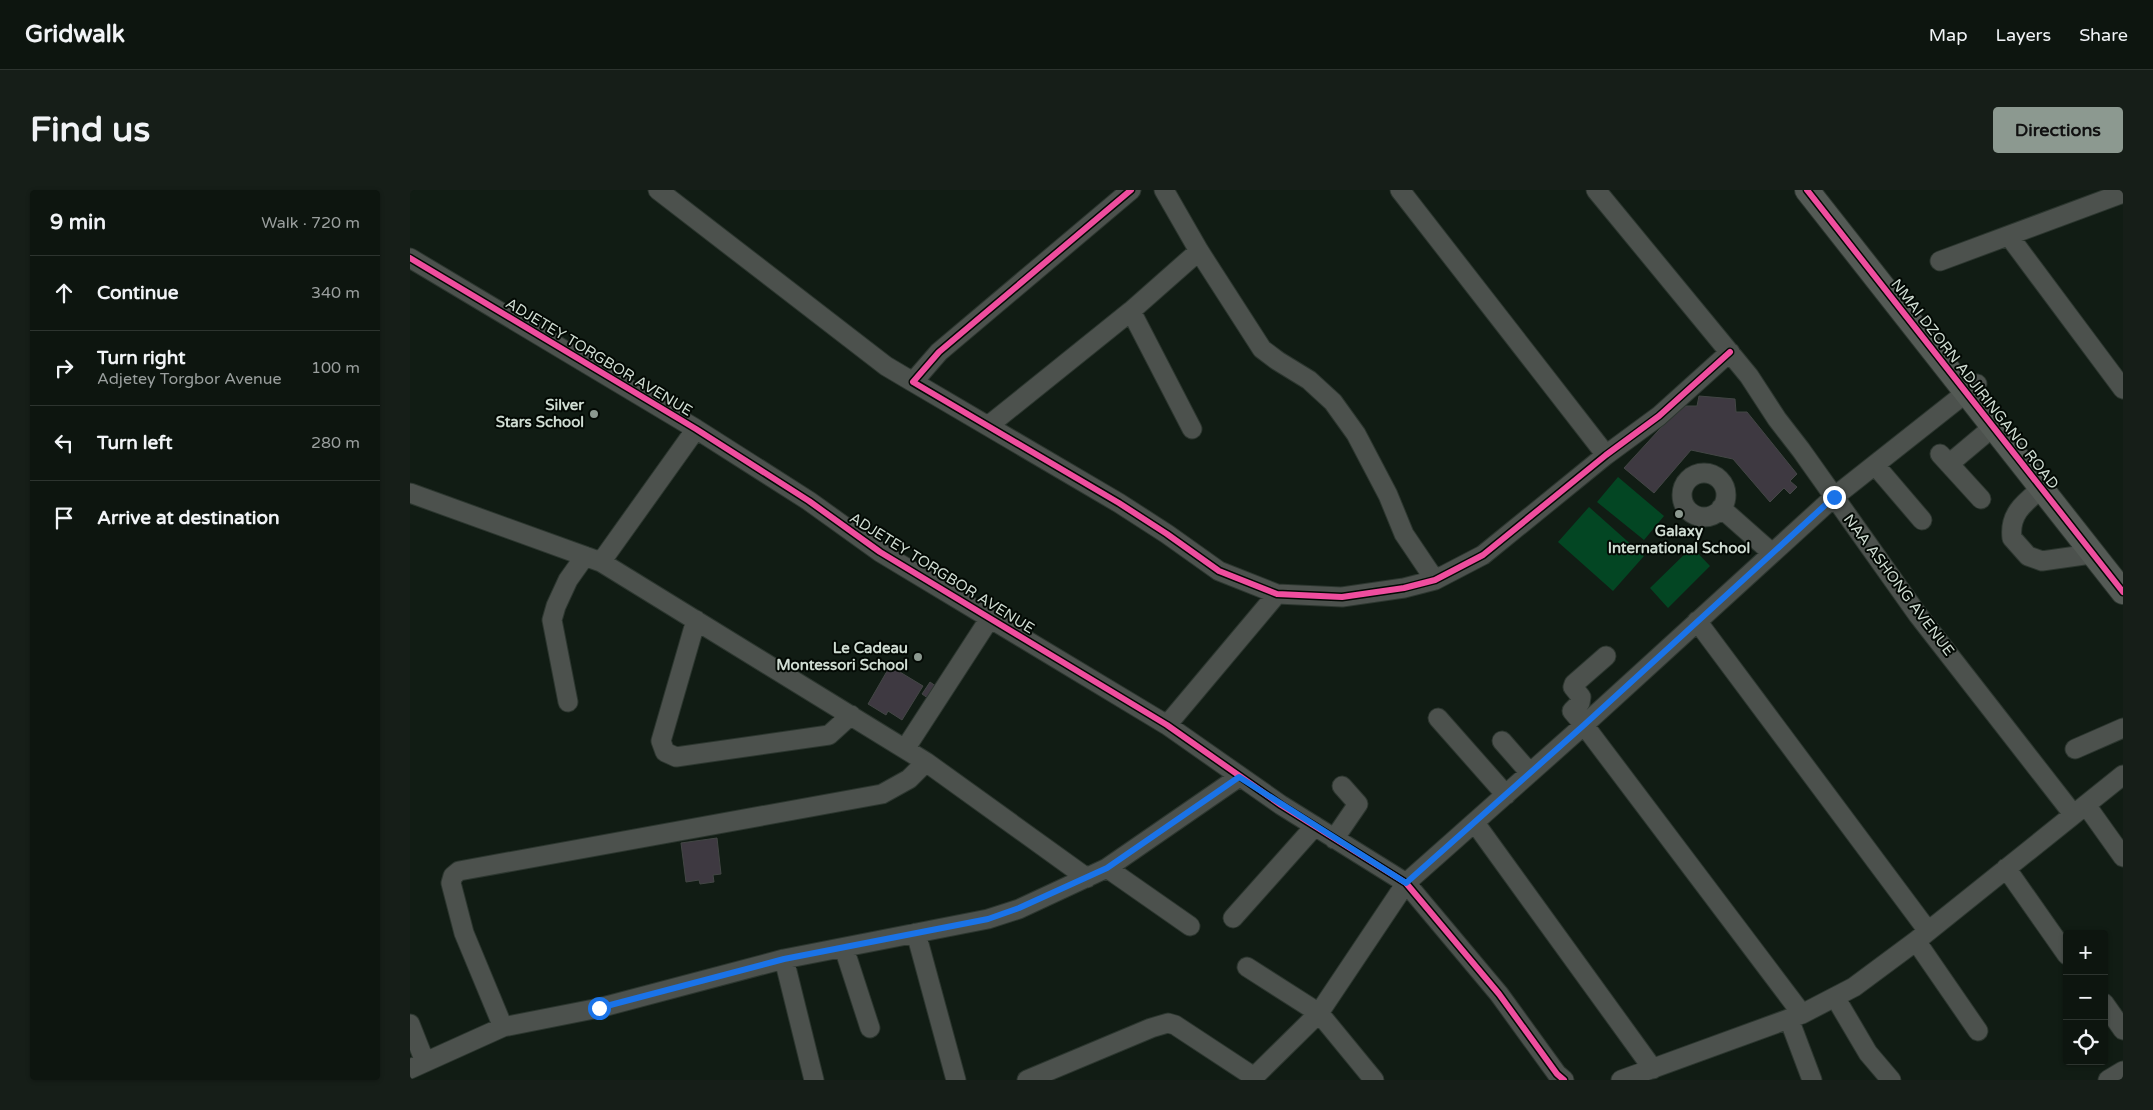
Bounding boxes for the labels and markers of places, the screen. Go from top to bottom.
place label: Silver Stars School [496,396,584,431]
marker: Silver Stars School [588,408,600,420]
marker: Galaxy International School [1673,508,1685,520]
place label: Galaxy International School [1608,522,1750,557]
place label: Le Cadeau Montessori School [776,639,908,674]
marker: Le Cadeau Montessori School [912,651,924,663]

